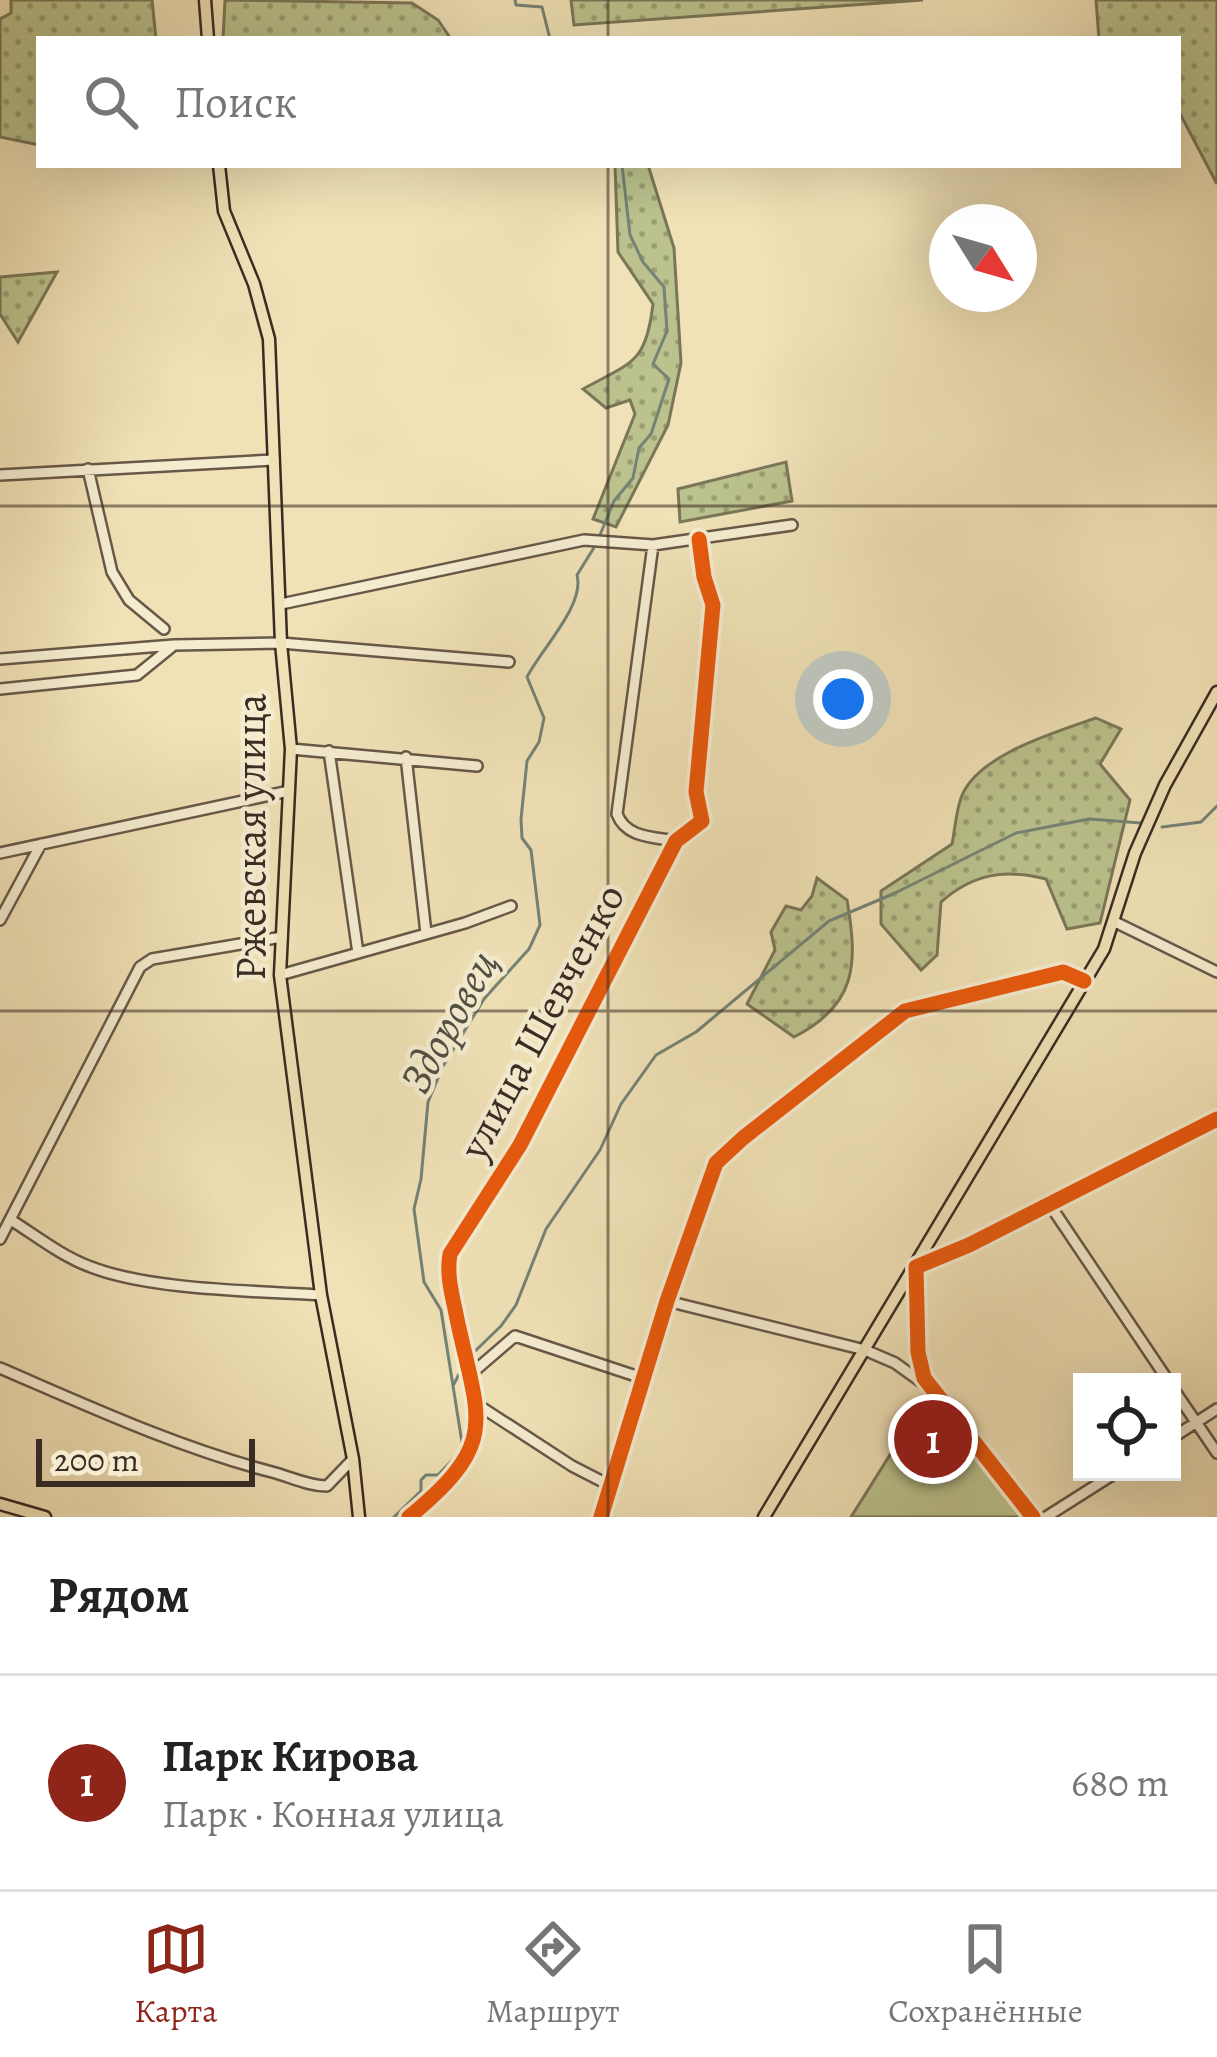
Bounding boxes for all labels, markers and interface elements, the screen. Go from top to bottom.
search box [36,36,1181,168]
icon: search [78,69,144,135]
text: Поиск [174,71,297,133]
north arrow [929,204,1037,312]
your location [813,669,873,729]
street label: Ржевская улица [222,693,279,981]
street label: улица Шевченко [444,873,638,1170]
water label: Здоровец [384,939,514,1104]
map controls [1073,1373,1181,1481]
button: locate [1073,1373,1181,1481]
pin: 1 [894,1394,972,1484]
scale bar [36,1433,255,1486]
text: 200 m [54,1437,139,1482]
text: Рядом [48,1560,190,1630]
text: Парк Кирова [162,1725,418,1787]
text: 1 [80,1756,94,1809]
text: 680 m [1071,1756,1169,1809]
text: Парк · Конная улица [162,1787,504,1840]
tab: Карта [134,1916,217,2033]
tab: Маршрут [486,1916,620,2033]
tab: Сохранённые [888,1916,1083,2033]

